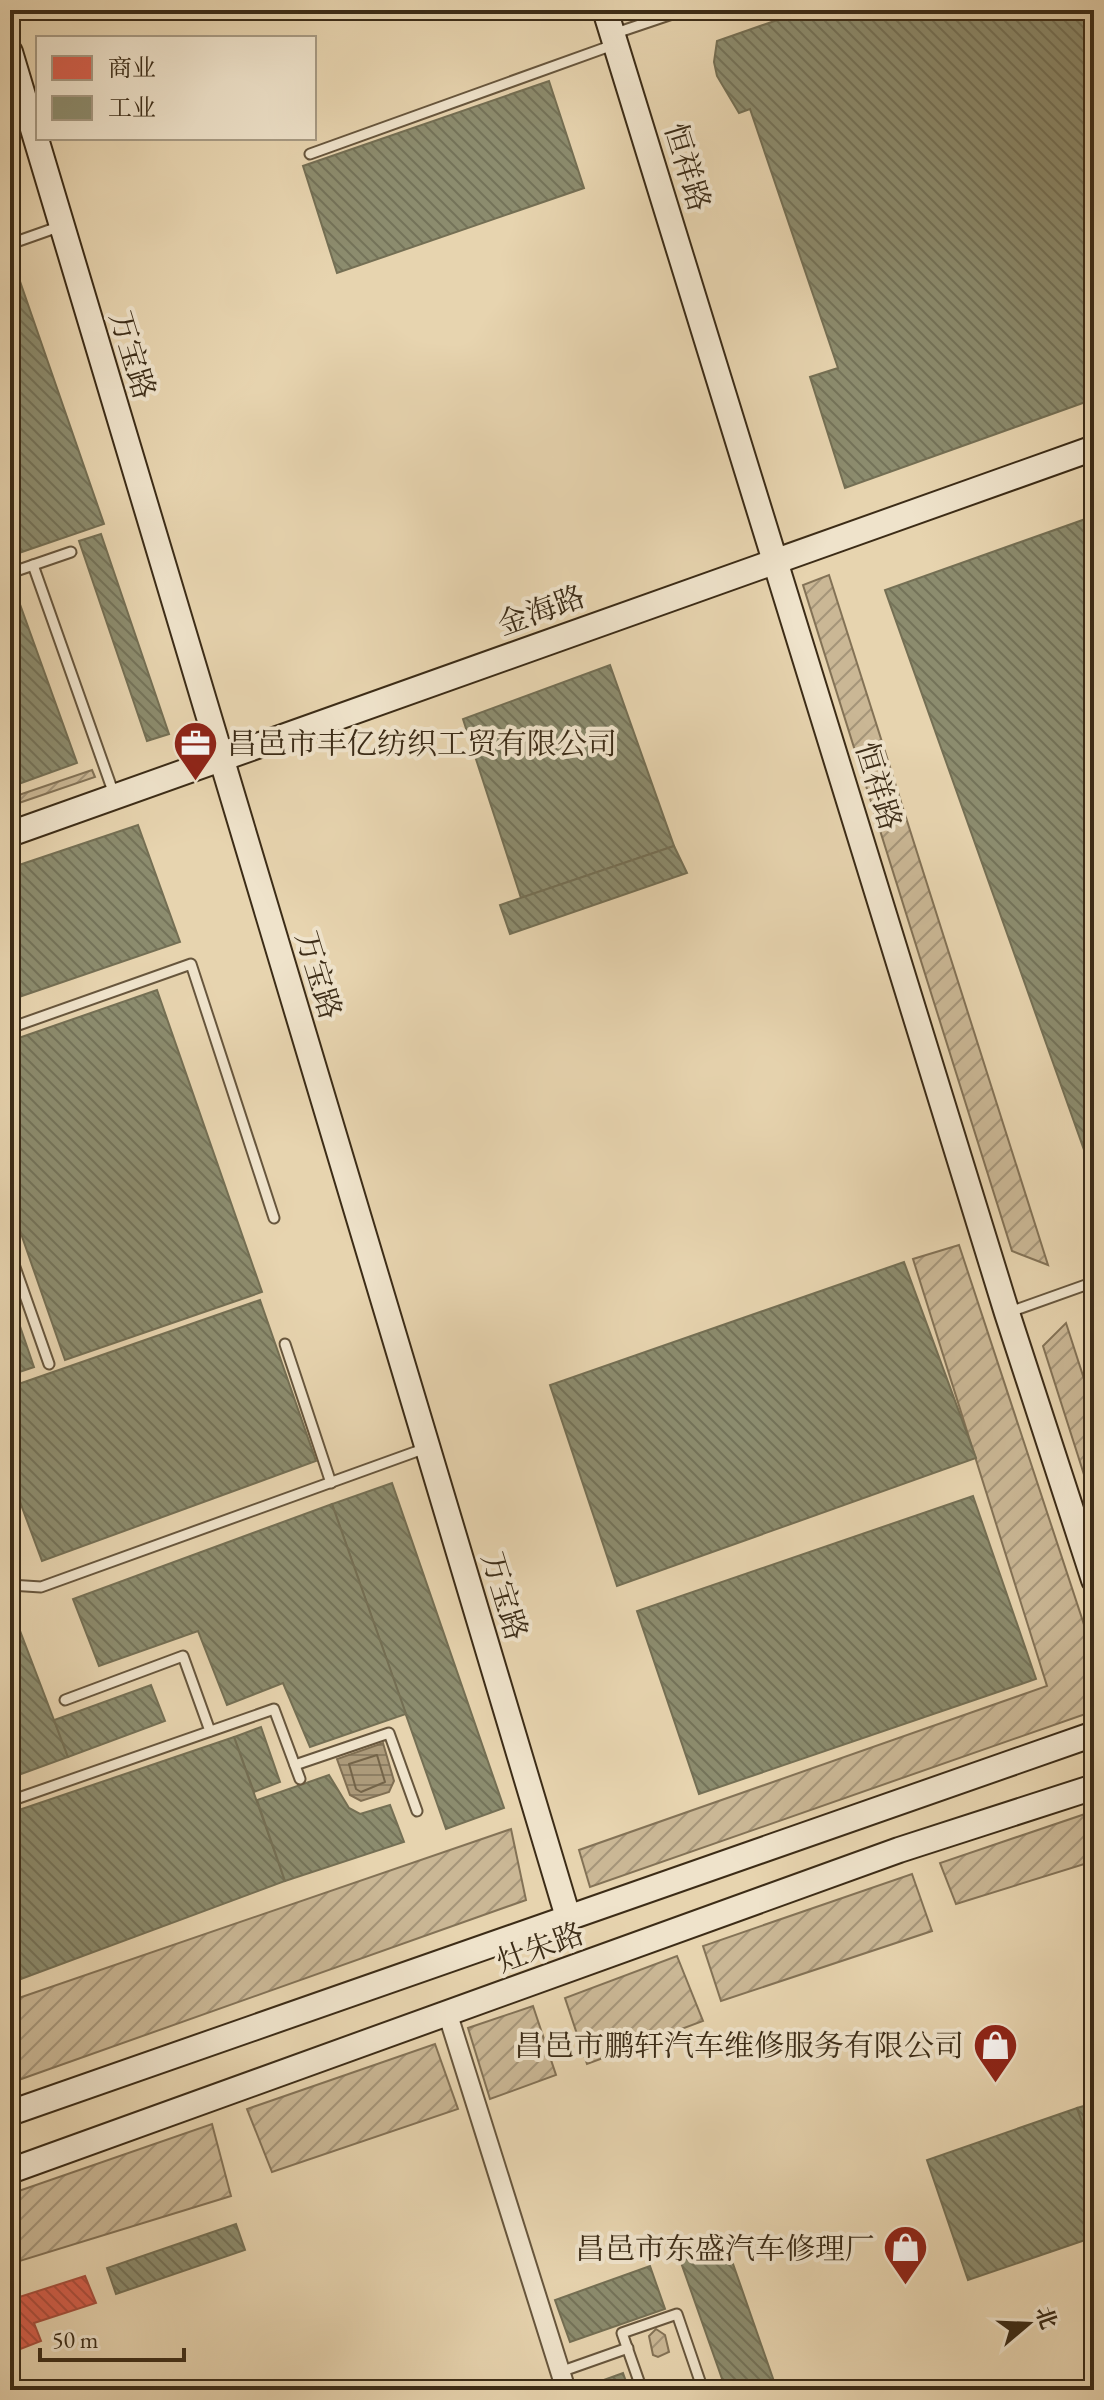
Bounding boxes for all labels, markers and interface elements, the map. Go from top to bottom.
legend [36,36,316,140]
text: 商业 [108,52,156,83]
text: 工业 [108,92,156,123]
street label: 恒祥路 [656,118,720,216]
street label: 万宝路 [101,306,165,404]
street label: 金海路 [492,576,590,644]
office icon: 昌邑市丰亿纺织工贸有限公司 [172,719,220,782]
place label: 昌邑市丰亿纺织工贸有限公司 [227,724,617,763]
street label: 恒祥路 [847,737,911,835]
street label: 万宝路 [287,926,351,1024]
street label: 万宝路 [473,1547,537,1645]
street label: 灶朱路 [491,1913,589,1981]
shop icon: 昌邑市鹏轩汽车维修服务有限公司 [971,2021,1019,2084]
place label: 昌邑市鹏轩汽车维修服务有限公司 [514,2026,964,2065]
shop icon: 昌邑市东盛汽车修理厂 [882,2224,930,2287]
place label: 昌邑市东盛汽车修理厂 [575,2229,875,2268]
north arrow [988,2284,1068,2364]
text: 北 [1029,2303,1064,2333]
scale bar [40,2312,184,2362]
text: 50 m [52,2324,99,2355]

